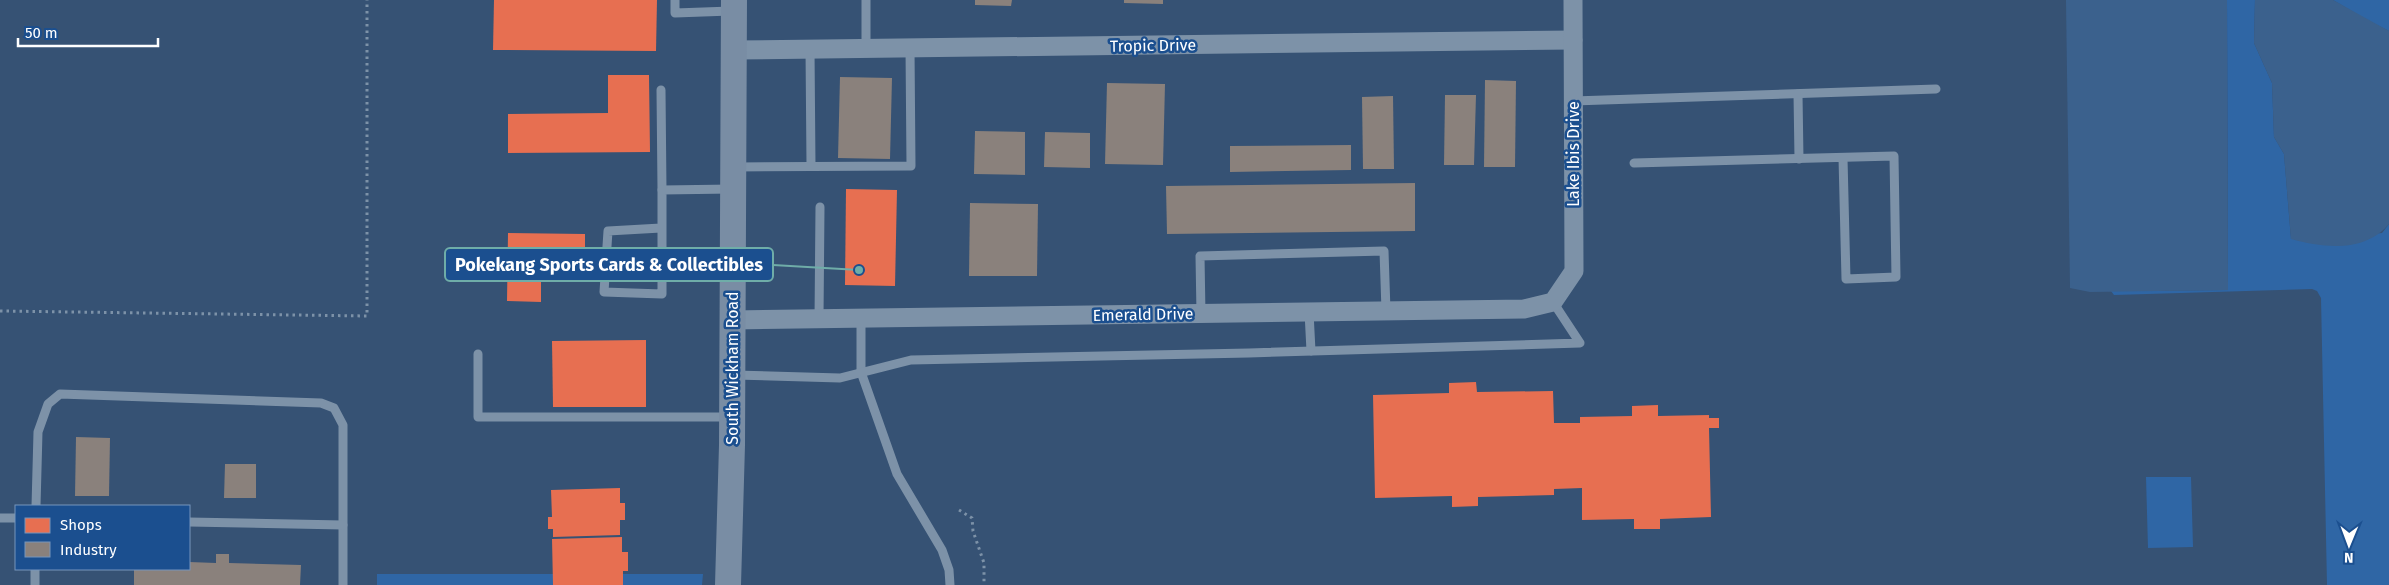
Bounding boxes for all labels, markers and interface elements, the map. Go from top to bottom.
scale bar [18,15,158,47]
text: 50 m [25,24,58,42]
street label: Tropic Drive [1110,35,1196,56]
street label: Lake Ibis Drive [1564,101,1583,207]
callout: Pokekang Sports Cards & Collectibles [445,248,773,281]
text: Pokekang Sports Cards & Collectibles [455,254,763,276]
street label: South Wickham Road [723,291,742,445]
street label: Emerald Drive [1092,304,1194,325]
legend [15,505,190,570]
text: Shops [60,516,102,534]
north arrow [2324,520,2374,570]
text: Industry [60,541,117,559]
text: N [2344,549,2354,566]

